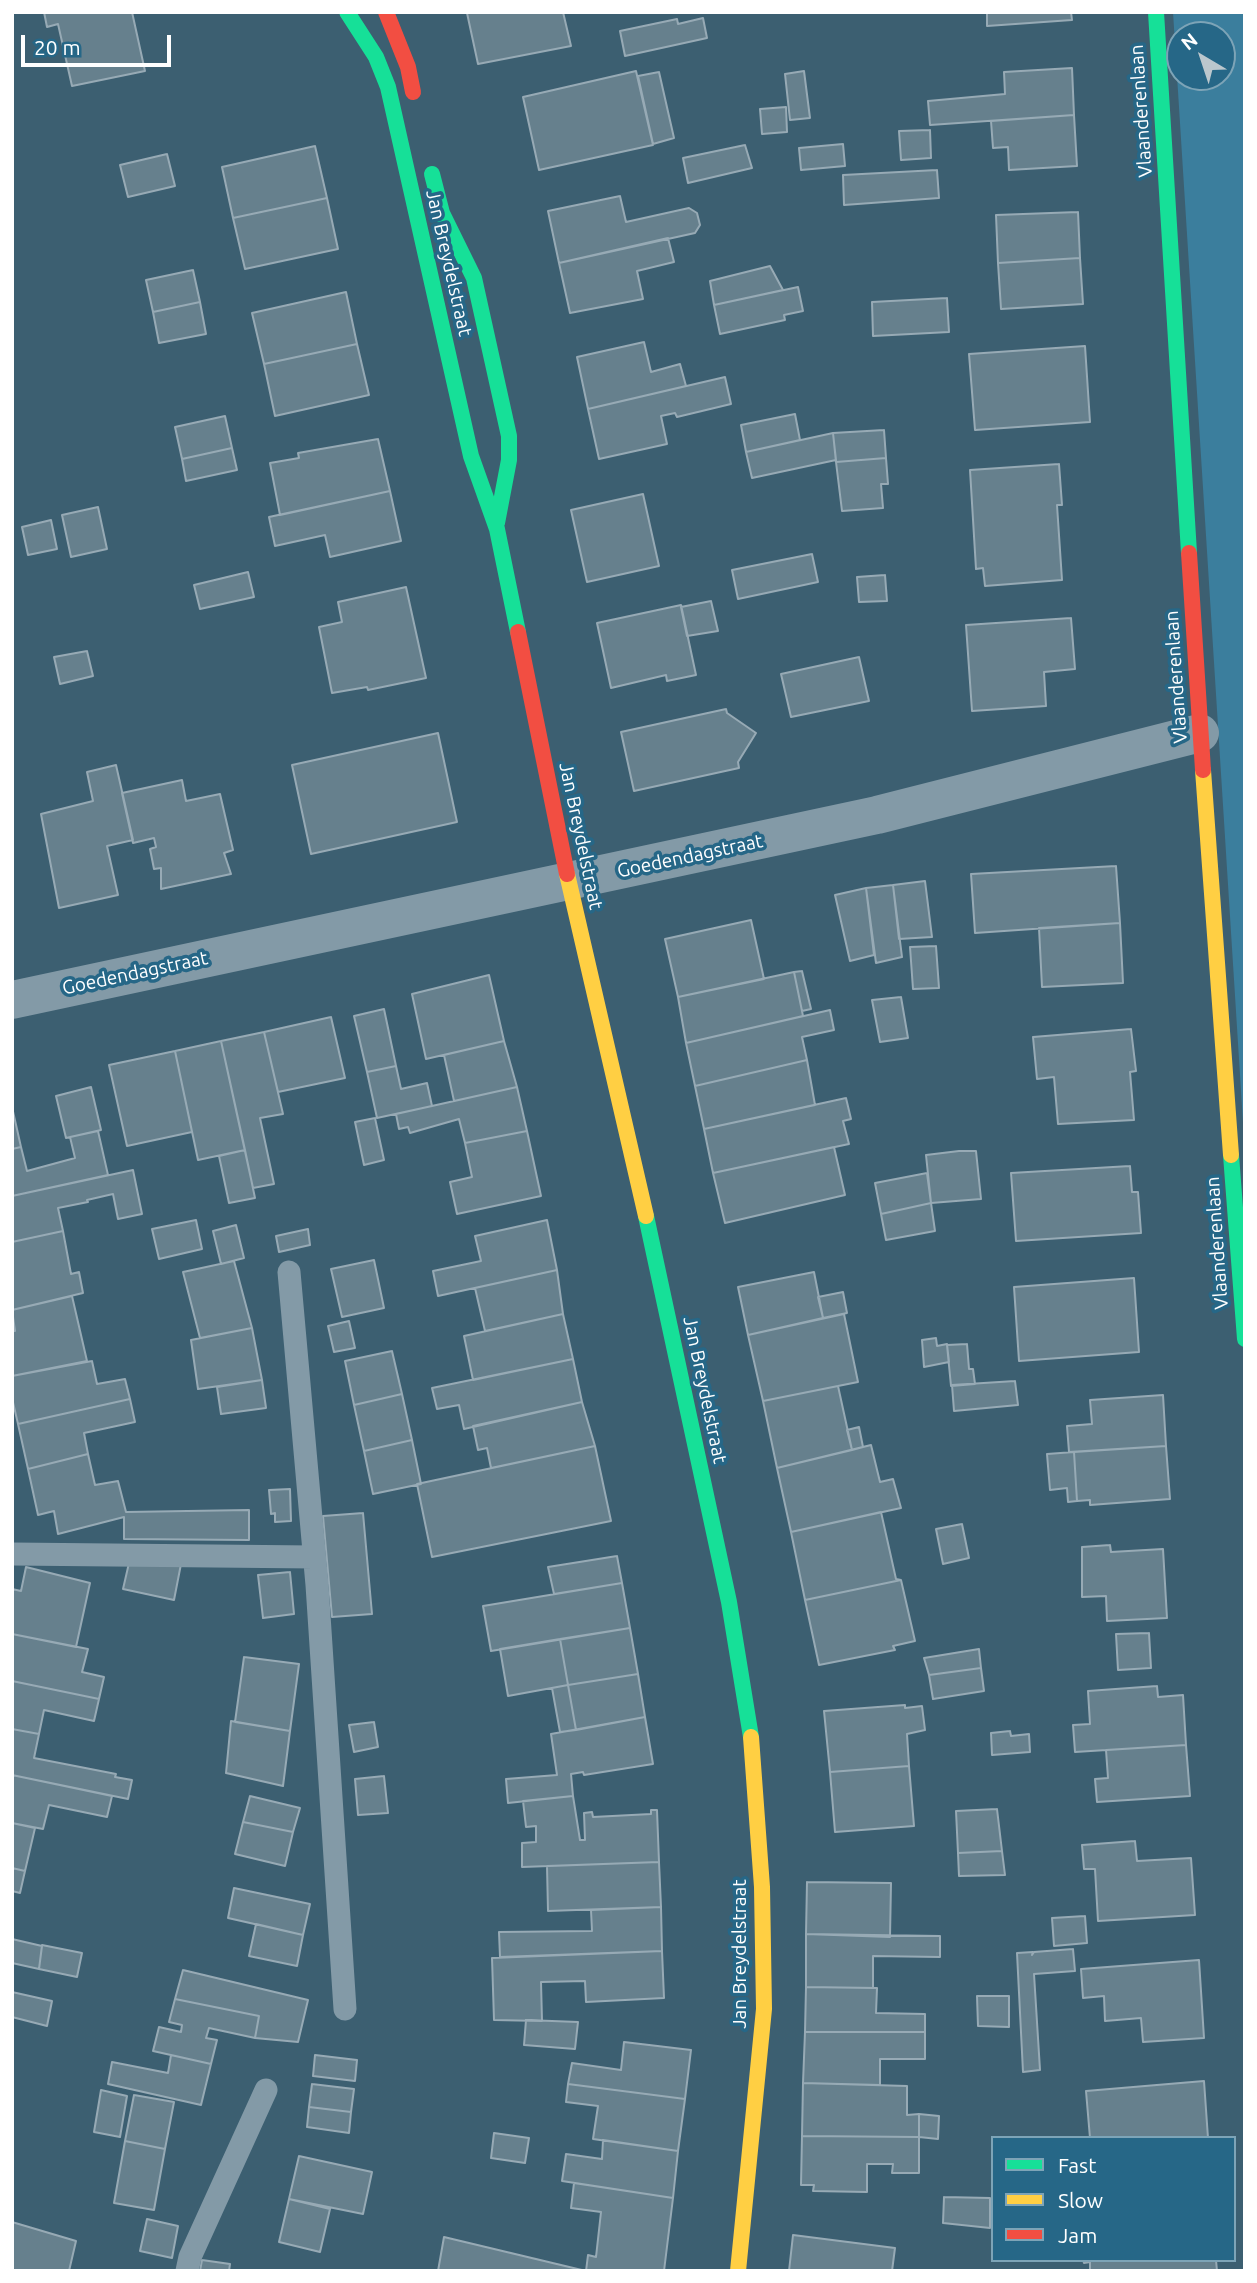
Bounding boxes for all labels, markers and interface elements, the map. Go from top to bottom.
scale bar [24,21,175,65]
north arrow [1166,21,1236,91]
text: N [1177,28,1201,54]
text: 20 m [34,35,81,59]
street label: Vlaanderenlaan [1125,44,1157,178]
street label: Jan Breydelstraat [421,188,477,338]
street label: Vlaanderenlaan [1160,610,1192,744]
street label: Jan Breydelstraat [554,760,608,912]
street label: Goedendagstraat [615,829,765,883]
street label: Goedendagstraat [60,946,210,1000]
street label: Vlaanderenlaan [1201,1176,1233,1310]
street label: Jan Breydelstraat [678,1314,732,1466]
street label: Jan Breydelstraat [729,1879,751,2029]
legend [991,2136,1236,2262]
text: Fast [1058,2153,1096,2177]
text: Slow [1058,2188,1103,2212]
text: Jam [1058,2223,1097,2247]

